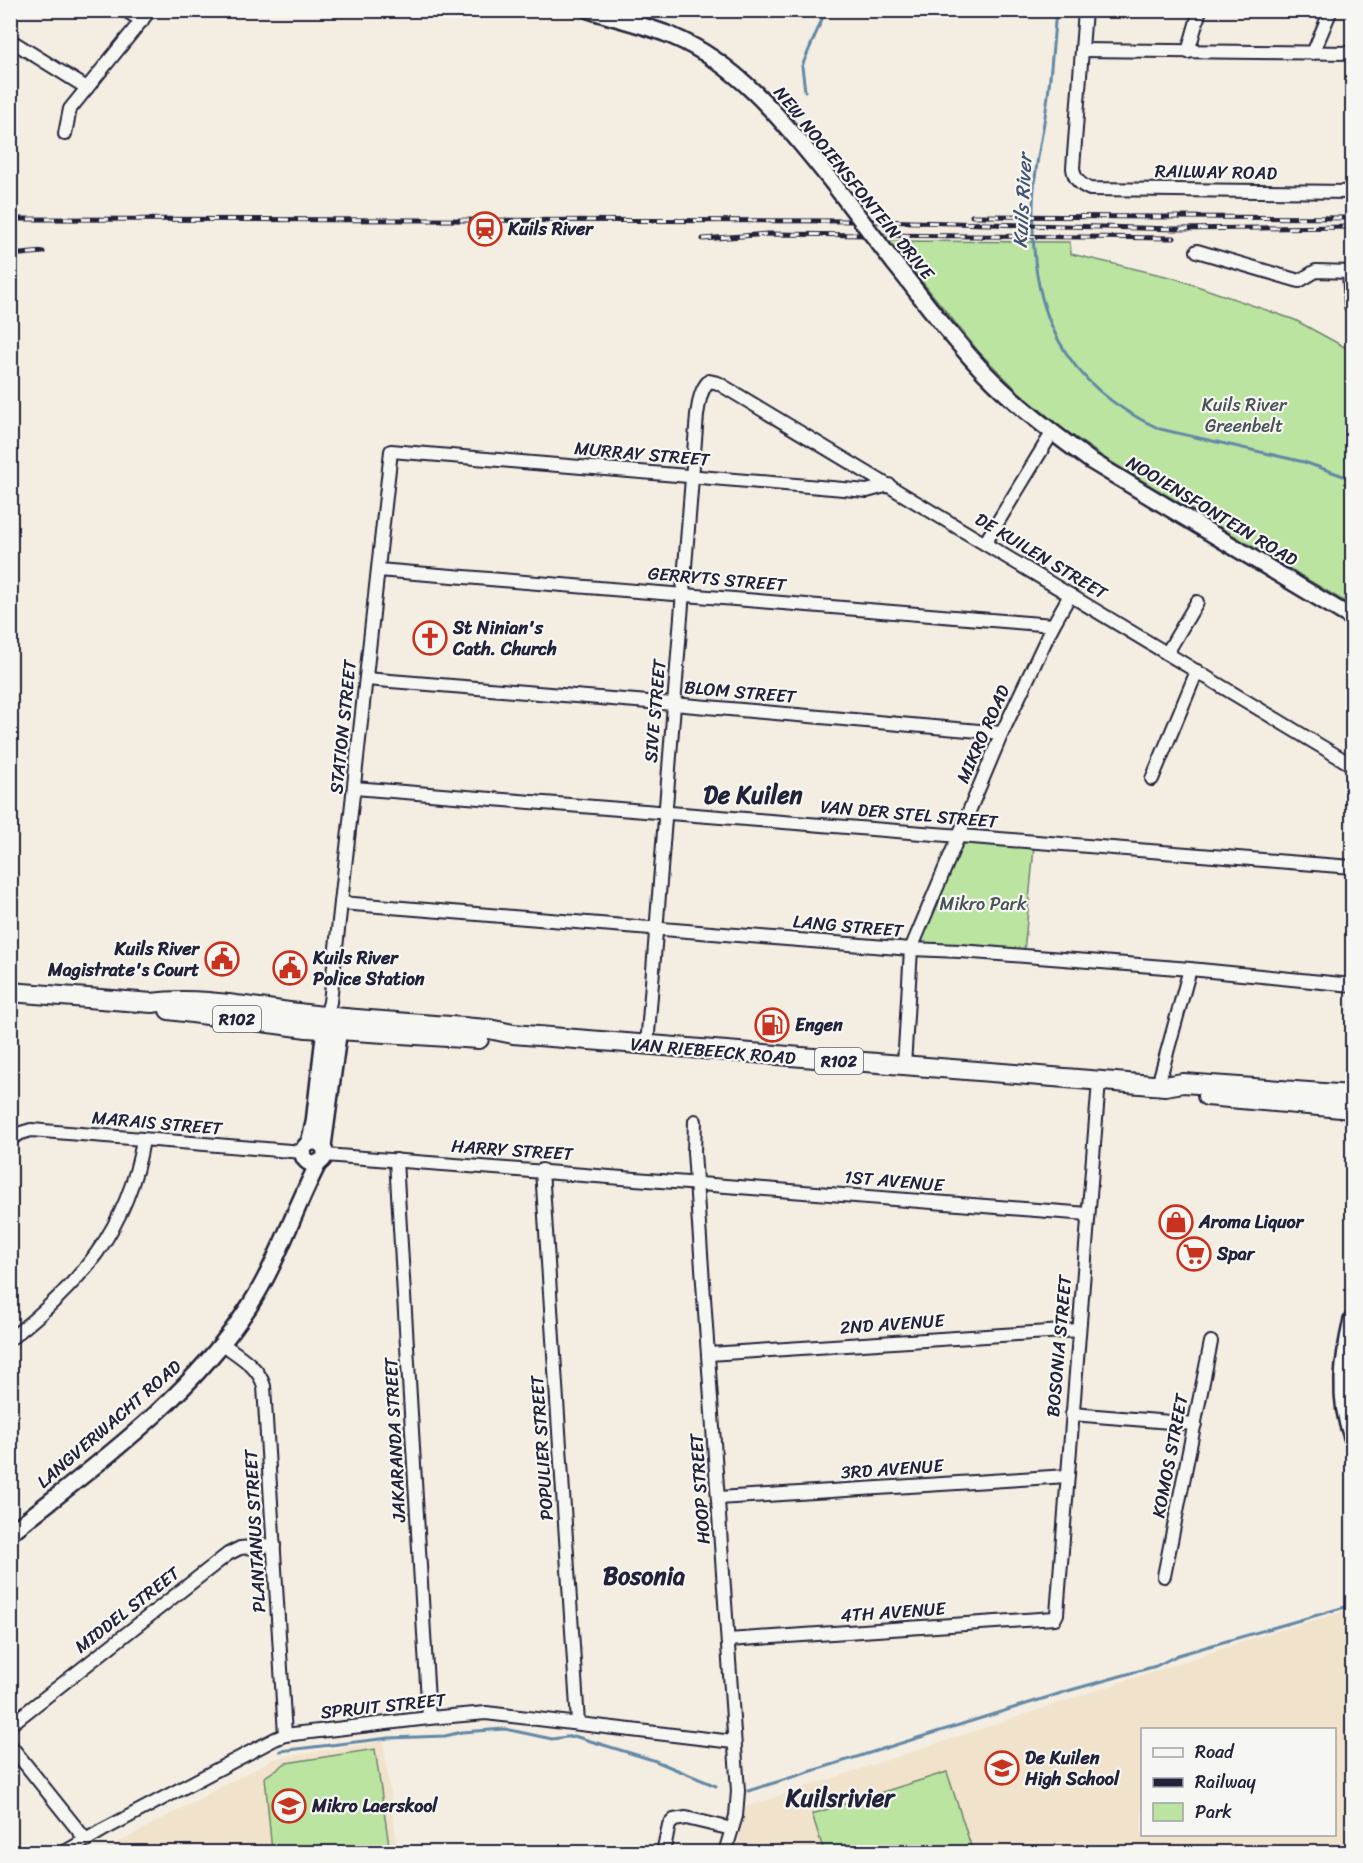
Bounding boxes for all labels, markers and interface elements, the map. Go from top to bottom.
street label: NEW NOOIENSFONTEIN DRIVE [765,79,943,288]
water label: Kuils River [1003,149,1043,249]
street label: RAILWAY ROAD [1155,155,1278,189]
station icon: Kuils River [467,211,503,247]
place label: Kuils River [507,213,594,245]
park label: Kuils River Greenbelt [1202,389,1288,442]
street label: MURRAY STREET [573,432,712,476]
street label: NOOIENSFONTEIN ROAD [1120,447,1304,575]
street label: DE KUILEN STREET [969,504,1115,609]
street label: GERRYTS STREET [647,557,788,601]
place label: St Ninian's Cath. Church [452,612,557,665]
church icon: St Ninian's Cath. Church [412,620,448,656]
street label: STATION STREET [320,657,366,796]
street label: SIVE STREET [635,657,676,764]
street label: BLOM STREET [683,671,798,713]
street label: MIKRO ROAD [947,679,1019,788]
district label: De Kuilen [703,774,803,816]
street label: VAN DER STEL STREET [819,790,1000,838]
park label: Mikro Park [940,888,1027,920]
street label: LANG STREET [792,905,905,947]
place label: Kuils River Magistrate's Court [47,933,201,986]
public building icon: Kuils River Magistrate's Court [204,941,240,977]
place label: Kuils River Police Station [312,942,425,995]
public building icon: Kuils River Police Station [272,950,308,986]
road number: R102 [213,1006,261,1032]
fuel station icon: Engen [754,1007,790,1043]
place label: Engen [795,1009,843,1041]
street label: VAN RIEBEECK ROAD [629,1028,797,1074]
road number: R102 [815,1048,863,1074]
street label: MARAIS STREET [91,1101,224,1145]
street label: HARRY STREET [450,1130,575,1170]
street label: 1ST AVENUE [843,1161,946,1201]
shop icon: Aroma Liquor [1158,1204,1194,1240]
place label: Aroma Liquor [1198,1206,1305,1238]
supermarket icon: Spar [1176,1236,1212,1272]
place label: Spar [1216,1238,1256,1270]
street label: BOSONIA STREET [1037,1273,1081,1418]
street label: 2ND AVENUE [839,1304,946,1344]
street label: LANGVERWACHT ROAD [29,1351,189,1497]
street label: JAKARANDA STREET [375,1356,415,1524]
street label: POPULIER STREET [521,1373,563,1521]
street label: KOMOS STREET [1142,1390,1198,1521]
street label: HOOP STREET [680,1432,720,1545]
street label: PLANTANUS STREET [235,1448,275,1613]
street label: 3RD AVENUE [840,1449,945,1489]
district label: Bosonia [603,1555,685,1597]
street label: MIDDEL STREET [67,1557,188,1662]
street label: 4TH AVENUE [839,1592,948,1632]
street label: SPRUIT STREET [319,1683,448,1728]
legend [1141,1728,1336,1836]
text: Road [1195,1736,1235,1768]
place label: De Kuilen High School [1024,1742,1120,1795]
school or university icon: De Kuilen High School [984,1750,1020,1786]
text: Railway [1195,1766,1257,1798]
district label: Kuilsrivier [785,1777,896,1819]
school or university icon: Mikro Laerskool [271,1788,307,1824]
place label: Mikro Laerskool [311,1790,438,1822]
text: Park [1195,1796,1232,1828]

